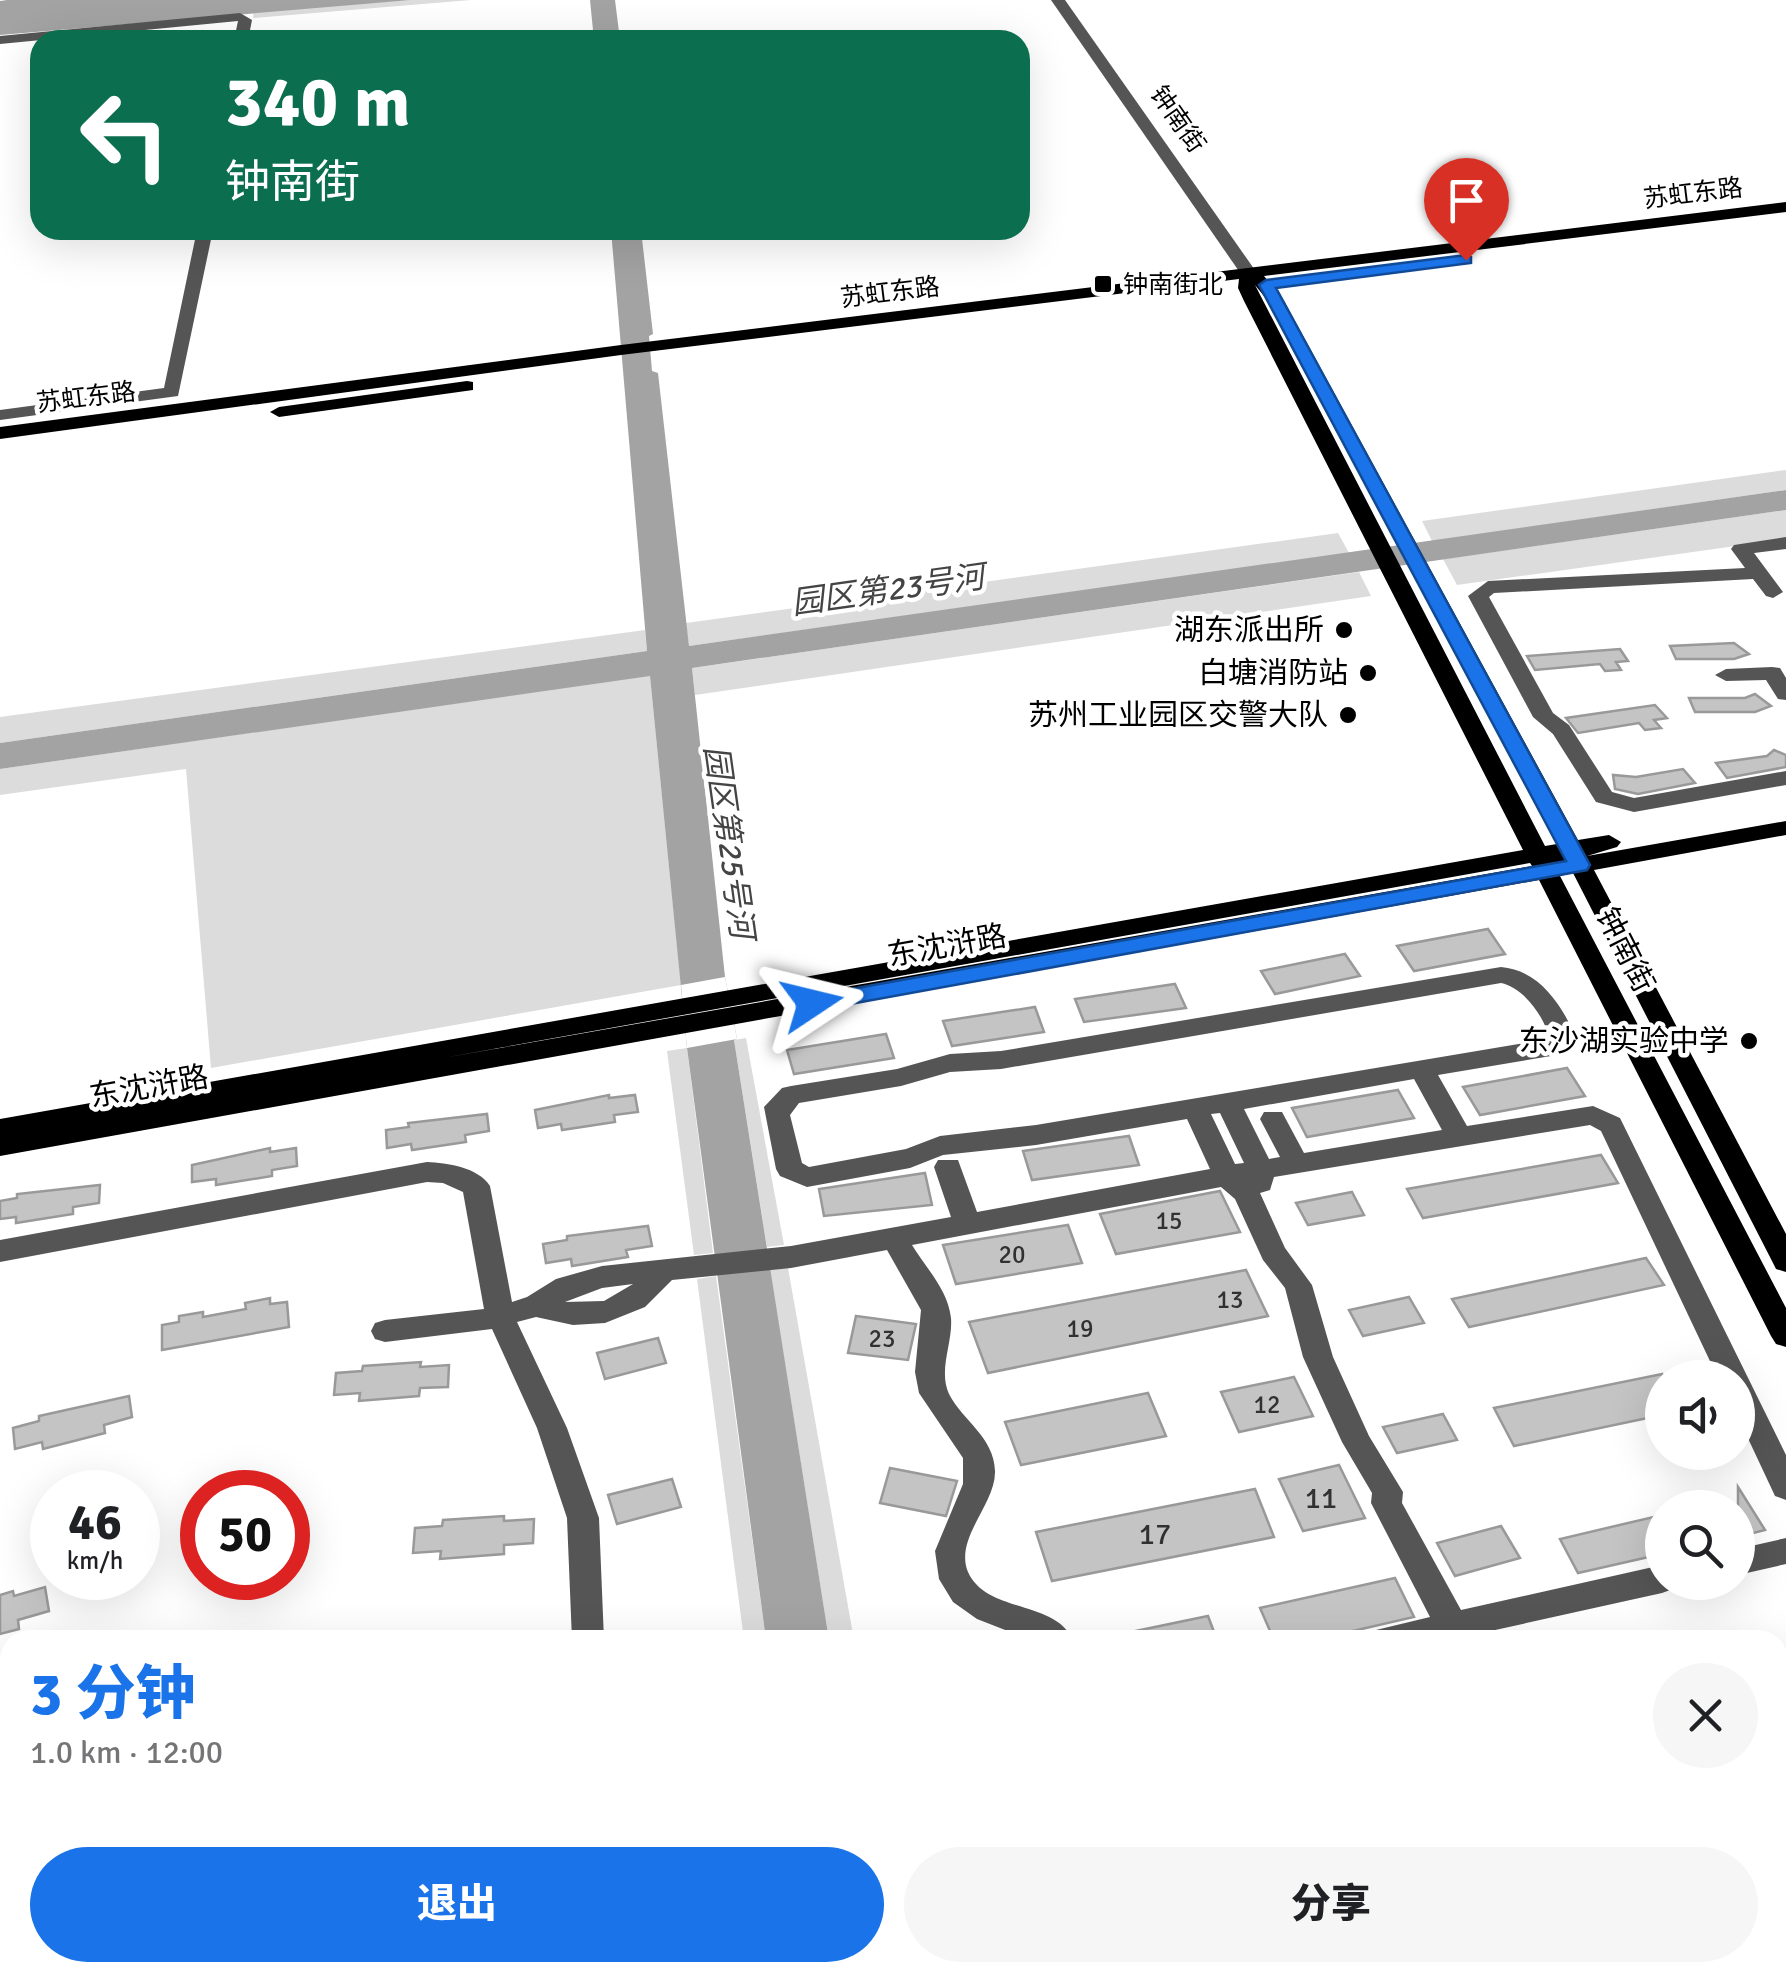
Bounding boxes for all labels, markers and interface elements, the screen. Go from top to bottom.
text: 340 m [225,59,410,145]
icon: left [60,70,190,200]
street label: 钟南街 [1144,79,1212,159]
text: 钟南街 [225,155,360,210]
pin [1424,158,1509,261]
street label: 苏虹东路 [1641,172,1745,214]
icon: arrive [1439,173,1494,228]
place label: 钟南街北 [1123,269,1223,300]
street label: 苏虹东路 [838,271,942,313]
marker: 钟南街北 [1092,273,1114,295]
street label: 苏虹东路 [34,376,138,418]
water label: 园区第23号河 [789,556,993,623]
place label: 湖东派出所 [1174,612,1324,649]
marker: 湖东派出所 [1333,619,1355,641]
place label: 白塘消防站 [1198,655,1348,692]
marker: 白塘消防站 [1357,662,1379,684]
place label: 苏州工业园区交警大队 [1028,697,1328,734]
marker: 苏州工业园区交警大队 [1337,704,1359,726]
water label: 园区第25号河 [696,743,763,947]
street label: 钟南街 [1588,902,1662,998]
street label: 东沈浒路 [885,917,1009,975]
position arrow [760,951,864,1055]
place label: 东沙湖实验中学 [1519,1023,1729,1060]
marker: 东沙湖实验中学 [1738,1030,1760,1052]
street label: 东沈浒路 [87,1058,211,1116]
house number: 15 [1155,1205,1183,1236]
house number: 20 [998,1239,1026,1270]
house number: 13 [1216,1284,1244,1315]
house number: 19 [1066,1313,1094,1344]
house number: 23 [868,1323,896,1354]
map controls [1645,1360,1755,1600]
button: sound [1645,1360,1755,1470]
house number: 12 [1253,1389,1281,1420]
speed limit sign: 50 [180,1470,310,1600]
house number: 11 [1305,1480,1337,1517]
button: search [1645,1490,1755,1600]
text: 46 [68,1492,122,1554]
house number: 17 [1139,1516,1171,1553]
text: km/h [67,1545,123,1576]
text: 3 分钟 [30,1658,196,1732]
button: close [1653,1663,1758,1768]
text: 1.0 km · 12:00 [30,1733,223,1772]
button: 退出 [30,1847,884,1962]
button: 分享 [904,1847,1758,1962]

